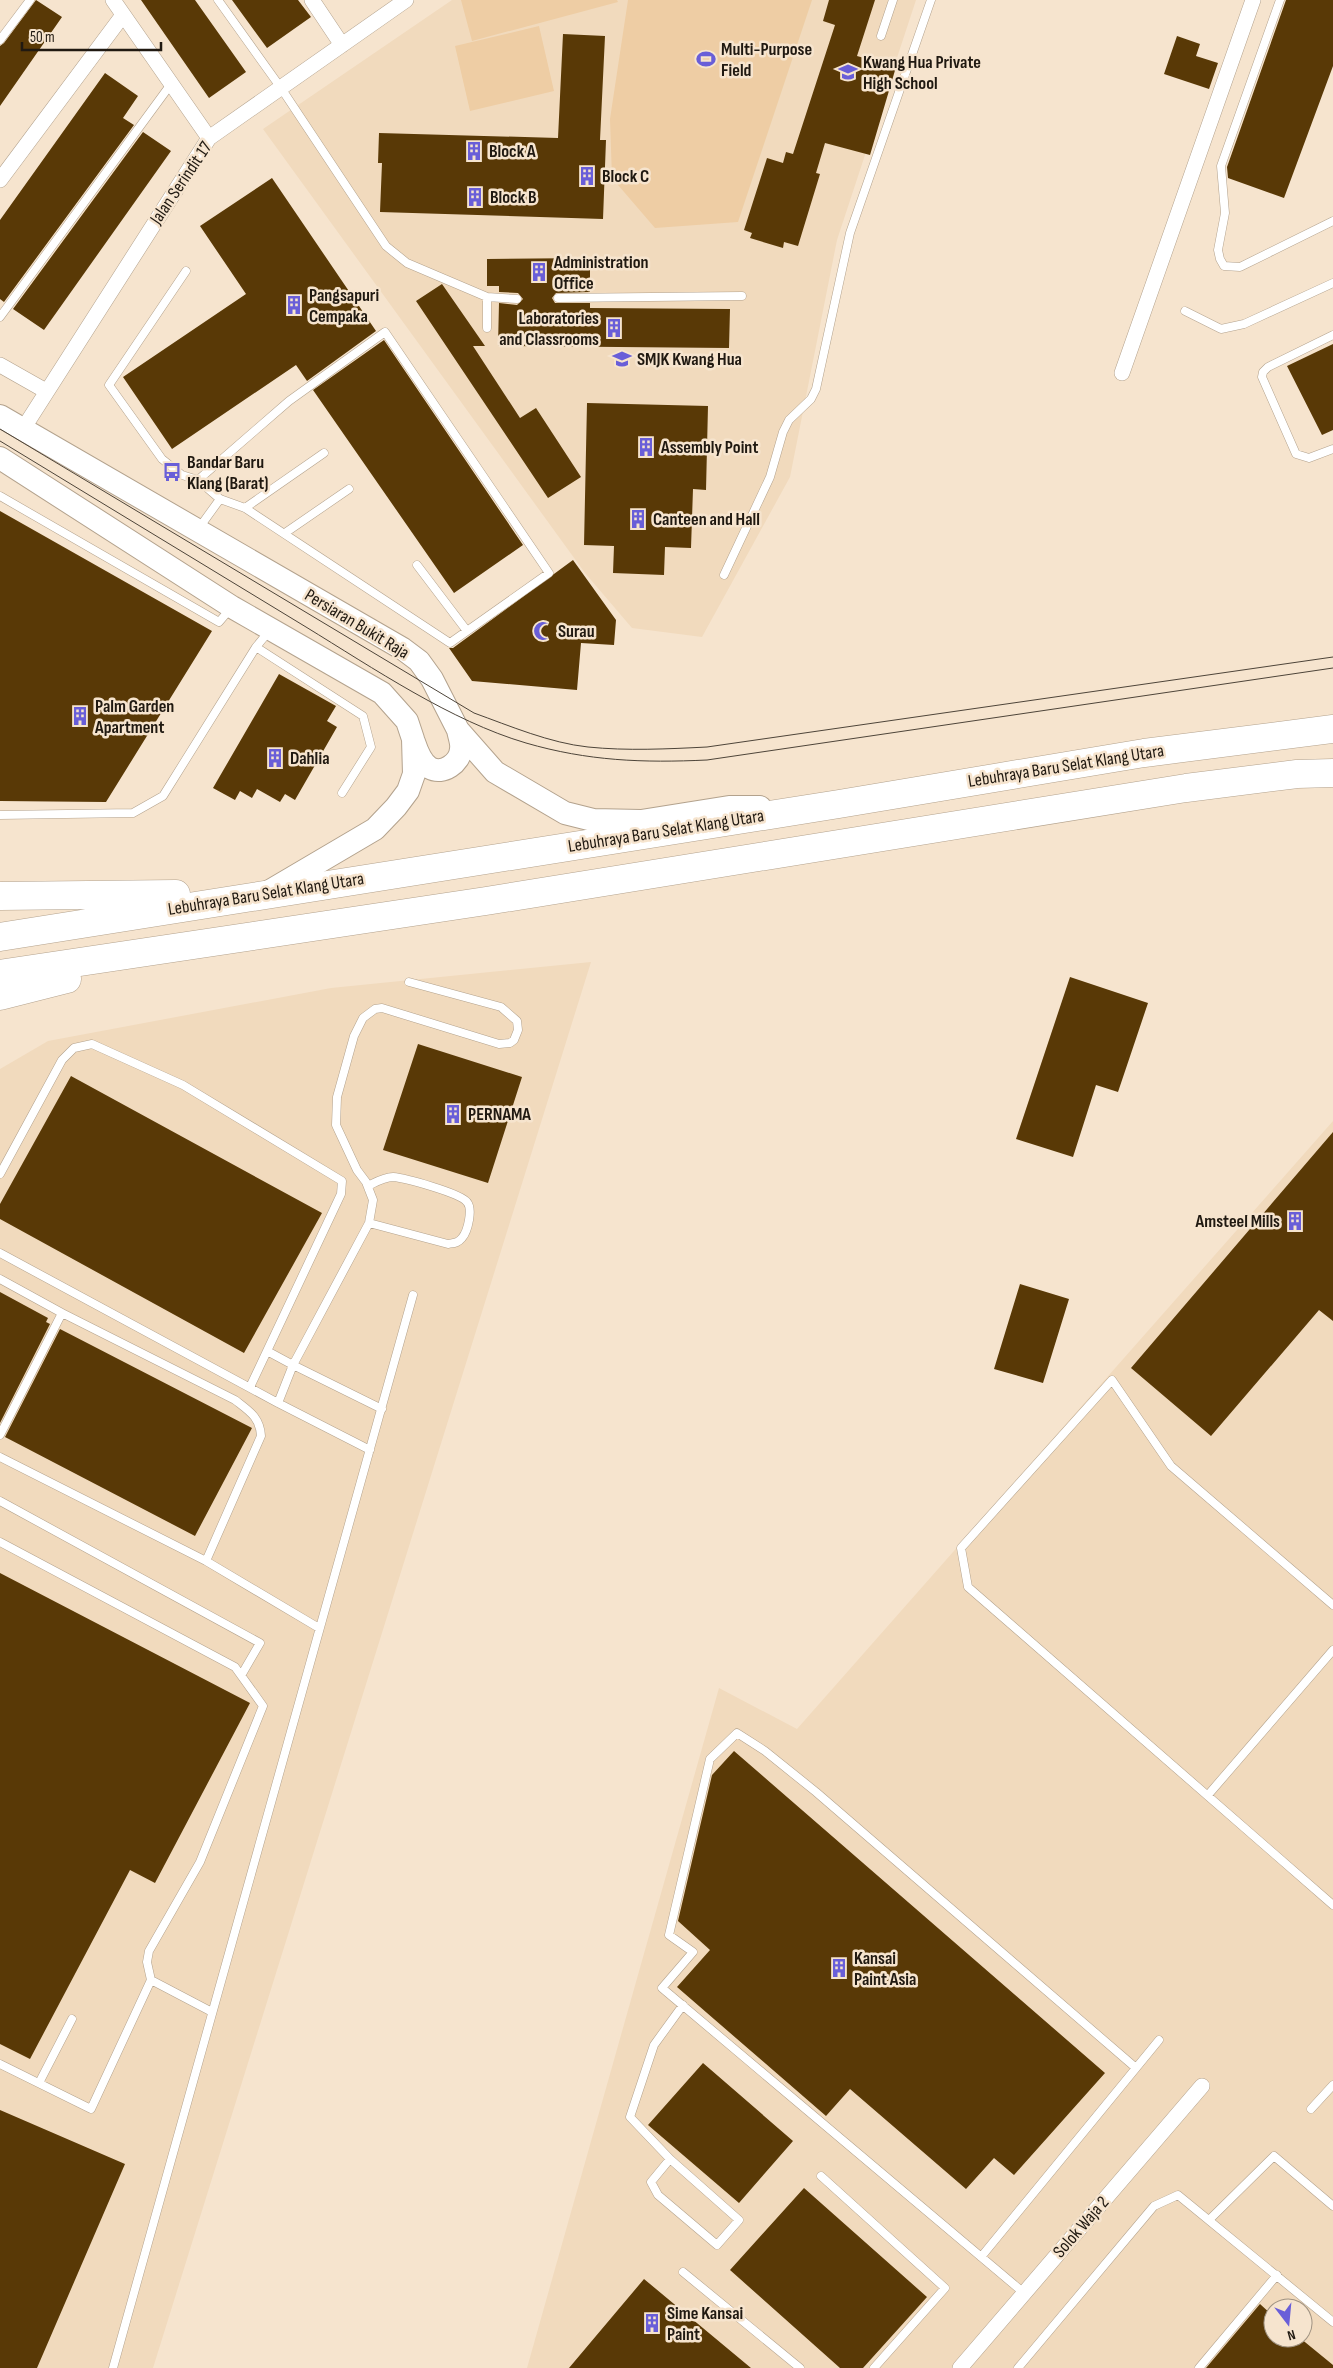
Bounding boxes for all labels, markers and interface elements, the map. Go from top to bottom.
scale bar [22,20,161,52]
text: 50 m [30,28,55,47]
place label: Multi-Purpose Field [721,39,812,81]
sports icon: Multi-Purpose Field [695,48,717,70]
place label: Kwang Hua Private High School [863,52,981,94]
school or university icon: Kwang Hua Private High School [837,61,859,83]
street label: Jalan Serindit 17 [145,137,217,229]
building icon: Block A [463,140,485,162]
place label: Block A [489,141,536,162]
building icon: Block C [576,165,598,187]
place label: Block C [602,166,649,187]
building icon: Block B [464,186,486,208]
place label: Block B [490,187,537,208]
place label: Administration Office [553,252,648,294]
building icon: Administration Office [528,261,550,283]
place label: Pangsapuri Cempaka [309,285,379,327]
building icon: Pangsapuri Cempaka [283,294,305,316]
place label: Laboratories and Classrooms [499,308,599,350]
building icon: Laboratories and Classrooms [603,317,625,339]
school or university icon: SMJK Kwang Hua [611,348,633,370]
place label: SMJK Kwang Hua [637,349,742,370]
building icon: Assembly Point [635,436,657,458]
place label: Assembly Point [660,437,758,458]
place label: Bandar Baru Klang (Barat) [187,452,268,494]
bus stop icon: Bandar Baru Klang (Barat) [161,461,183,483]
building icon: Canteen and Hall [627,508,649,530]
place label: Canteen and Hall [653,509,760,530]
street label: Persiaran Bukit Raja [301,585,413,663]
mosque icon: Surau [532,620,554,642]
place label: Surau [558,621,595,642]
place label: Palm Garden Apartment [94,696,174,738]
building icon: Palm Garden Apartment [69,705,91,727]
street label: Lebuhraya Baru Selat Klang Utara [967,740,1165,792]
building icon: Dahlia [264,747,286,769]
place label: Dahlia [290,748,330,769]
street label: Lebuhraya Baru Selat Klang Utara [567,805,765,857]
street label: Lebuhraya Baru Selat Klang Utara [167,868,365,920]
building icon: PERNAMA [442,1103,464,1125]
place label: PERNAMA [468,1104,531,1125]
building icon: Amsteel Mills [1284,1210,1306,1232]
place label: Amsteel Mills [1194,1211,1280,1232]
place label: Kansai Paint Asia [854,1948,916,1990]
building icon: Kansai Paint Asia [828,1957,850,1979]
street label: Solok Waja 2 [1049,2192,1113,2262]
north arrow [1263,2298,1313,2348]
place label: Sime Kansai Paint [667,2303,743,2345]
building icon: Sime Kansai Paint [641,2312,663,2334]
text: N [1286,2326,1297,2344]

